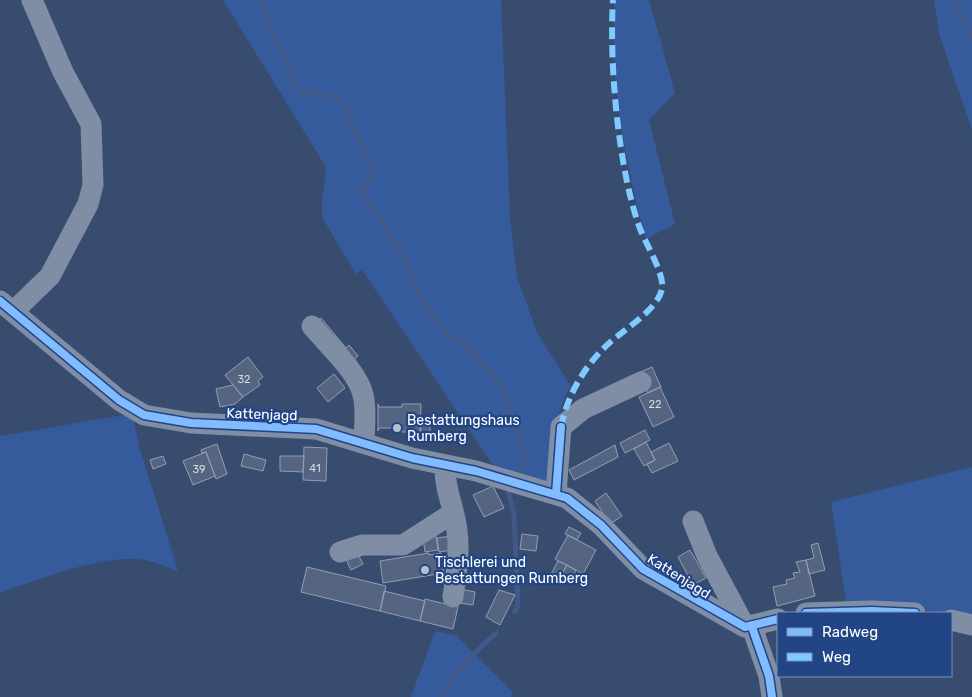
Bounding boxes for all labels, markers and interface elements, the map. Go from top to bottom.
house number: 32 [237,373,251,386]
house number: 22 [649,398,661,411]
street label: Kattenjagd [226,405,298,424]
place label: Bestattungshaus Rumberg [407,412,520,445]
marker: Bestattungshaus Rumberg [391,422,403,434]
house number: 41 [309,462,321,475]
house number: 39 [192,463,206,476]
street label: Kattenjagd [644,550,713,603]
place label: Tischlerei und Bestattungen Rumberg [435,554,588,587]
marker: Tischlerei und Bestattungen Rumberg [419,564,431,576]
legend [777,612,952,677]
text: Radweg [822,623,878,641]
text: Weg [822,648,851,666]

